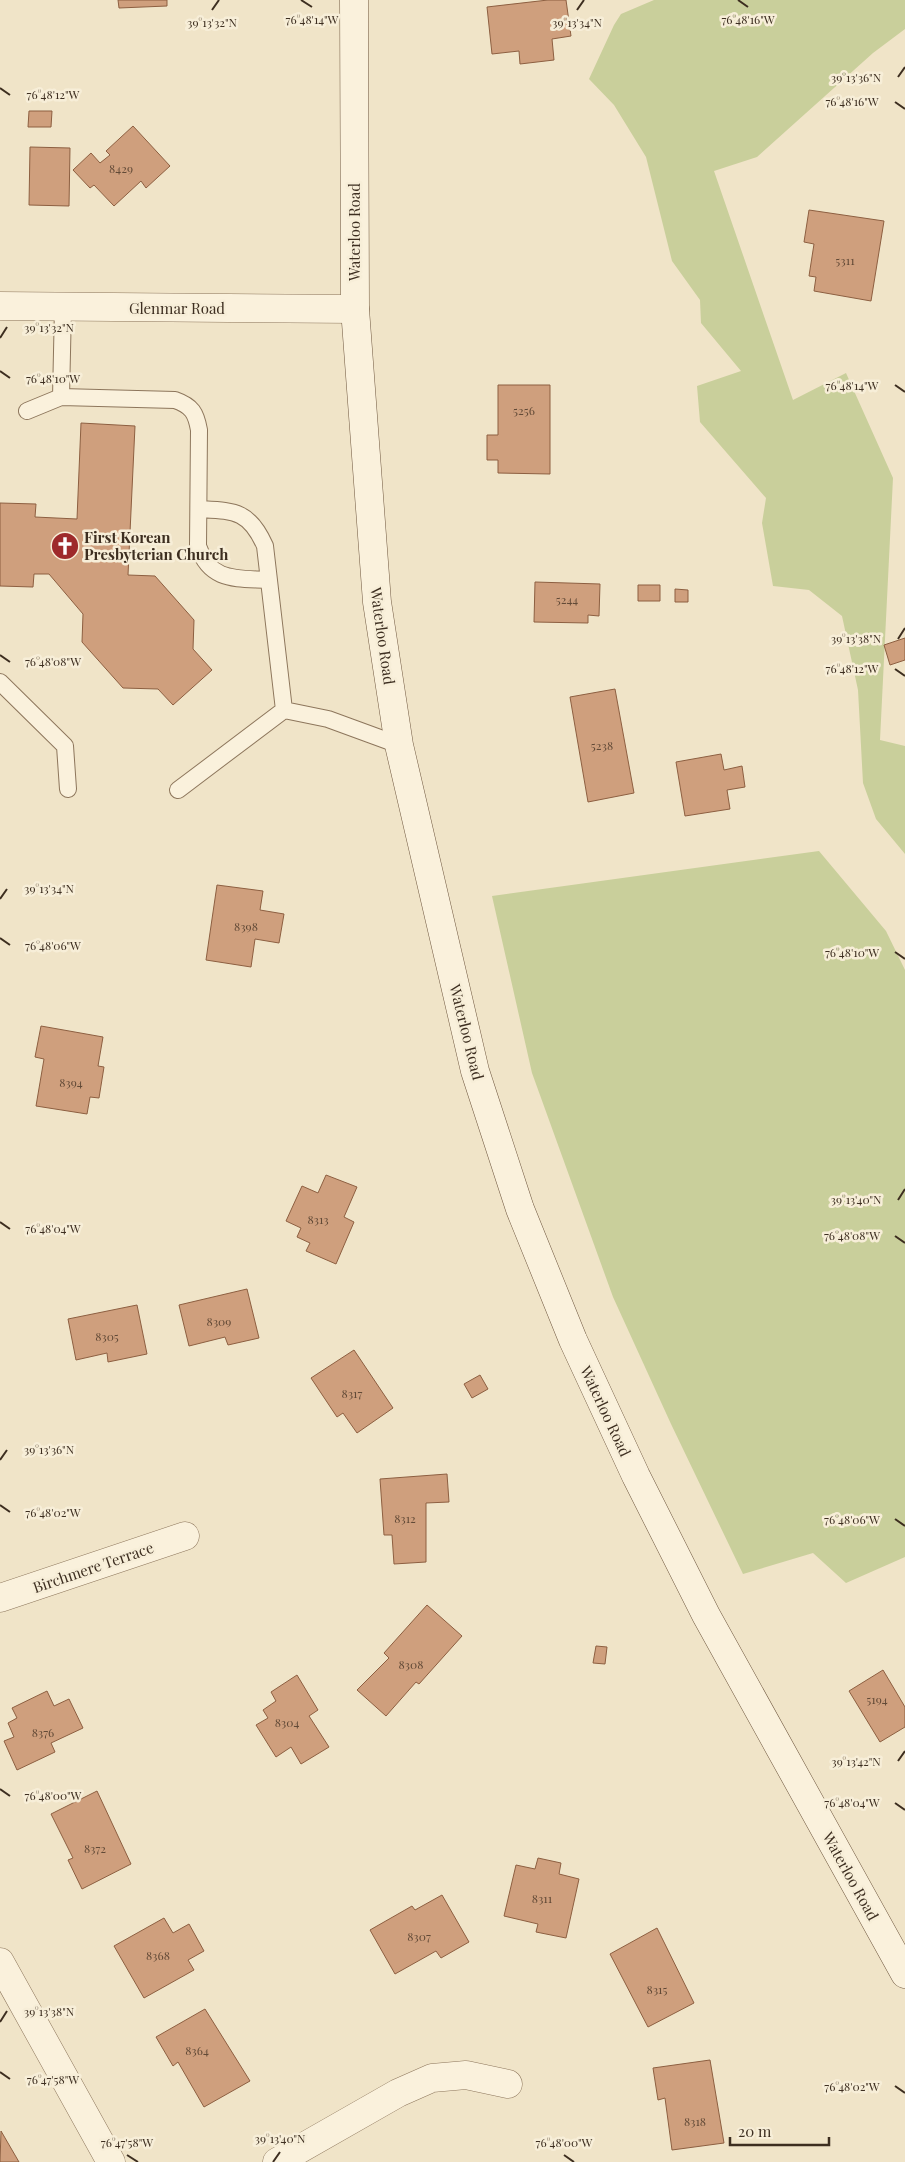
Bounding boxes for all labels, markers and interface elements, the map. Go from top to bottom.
text: 76°48'14"W [286,11,339,27]
text: 76°48'16"W [721,11,775,27]
text: 39°13'32"N [187,14,237,30]
text: 39°13'34"N [552,14,602,30]
text: 39°13'36"N [831,69,882,85]
text: 76°48'12"W [27,86,80,102]
text: 76°48'16"W [825,93,879,109]
house number: 8429 [109,160,133,176]
street label: Waterloo Road [344,183,364,282]
house number: 5311 [835,252,855,268]
street label: Glenmar Road [129,298,225,318]
text: 39°13'32"N [24,319,74,335]
text: 76°48'10"W [26,370,80,386]
text: 76°48'14"W [826,377,879,393]
house number: 5256 [513,402,535,418]
place label: First Korean Presbyterian Church [84,527,228,564]
church icon: First Korean Presbyterian Church [50,531,80,561]
street label: Waterloo Road [366,585,400,686]
house number: 5244 [556,591,578,607]
text: 39°13'38"N [831,630,882,646]
text: 76°48'08"W [25,653,81,669]
text: 76°48'12"W [826,660,879,676]
house number: 5238 [591,737,613,753]
text: 39°13'34"N [24,880,74,896]
house number: 8398 [234,918,258,934]
text: 76°48'06"W [25,937,81,953]
text: 76°48'10"W [825,944,879,960]
street label: Waterloo Road [445,981,489,1082]
house number: 8394 [59,1074,83,1090]
text: 39°13'40"N [831,1191,882,1207]
house number: 8313 [307,1211,329,1227]
text: 76°48'04"W [25,1220,81,1236]
text: 76°48'08"W [824,1227,880,1243]
house number: 8309 [207,1313,231,1329]
house number: 8305 [95,1328,119,1344]
street label: Waterloo Road [576,1361,636,1460]
house number: 8317 [342,1385,363,1401]
text: 39°13'36"N [24,1441,75,1457]
text: 76°48'02"W [25,1504,81,1520]
house number: 8312 [394,1510,416,1526]
text: 76°48'06"W [824,1511,880,1527]
street label: Birchmere Terrace [30,1537,156,1597]
house number: 8308 [399,1656,423,1672]
house number: 5194 [866,1691,888,1707]
house number: 8304 [275,1714,299,1730]
house number: 8376 [32,1724,54,1740]
text: 39°13'42"N [831,1753,881,1769]
text: 76°48'00"W [25,1787,82,1803]
text: 76°48'04"W [824,1794,880,1810]
street label: Waterloo Road [818,1827,884,1924]
house number: 8372 [84,1840,106,1856]
house number: 8311 [532,1890,553,1906]
house number: 8307 [407,1928,431,1944]
house number: 8368 [146,1947,170,1963]
house number: 8315 [647,1981,667,1997]
text: 39°13'38"N [24,2003,75,2019]
house number: 8364 [185,2042,209,2058]
text: 76°47'58"W [27,2071,79,2087]
text: 76°48'02"W [824,2078,880,2094]
house number: 8318 [684,2113,706,2129]
scale bar [730,2114,829,2146]
text: 20 m [738,2121,772,2141]
text: 39°13'40"N [255,2130,306,2146]
text: 76°47'58"W [101,2134,153,2150]
text: 76°48'00"W [536,2134,593,2150]

